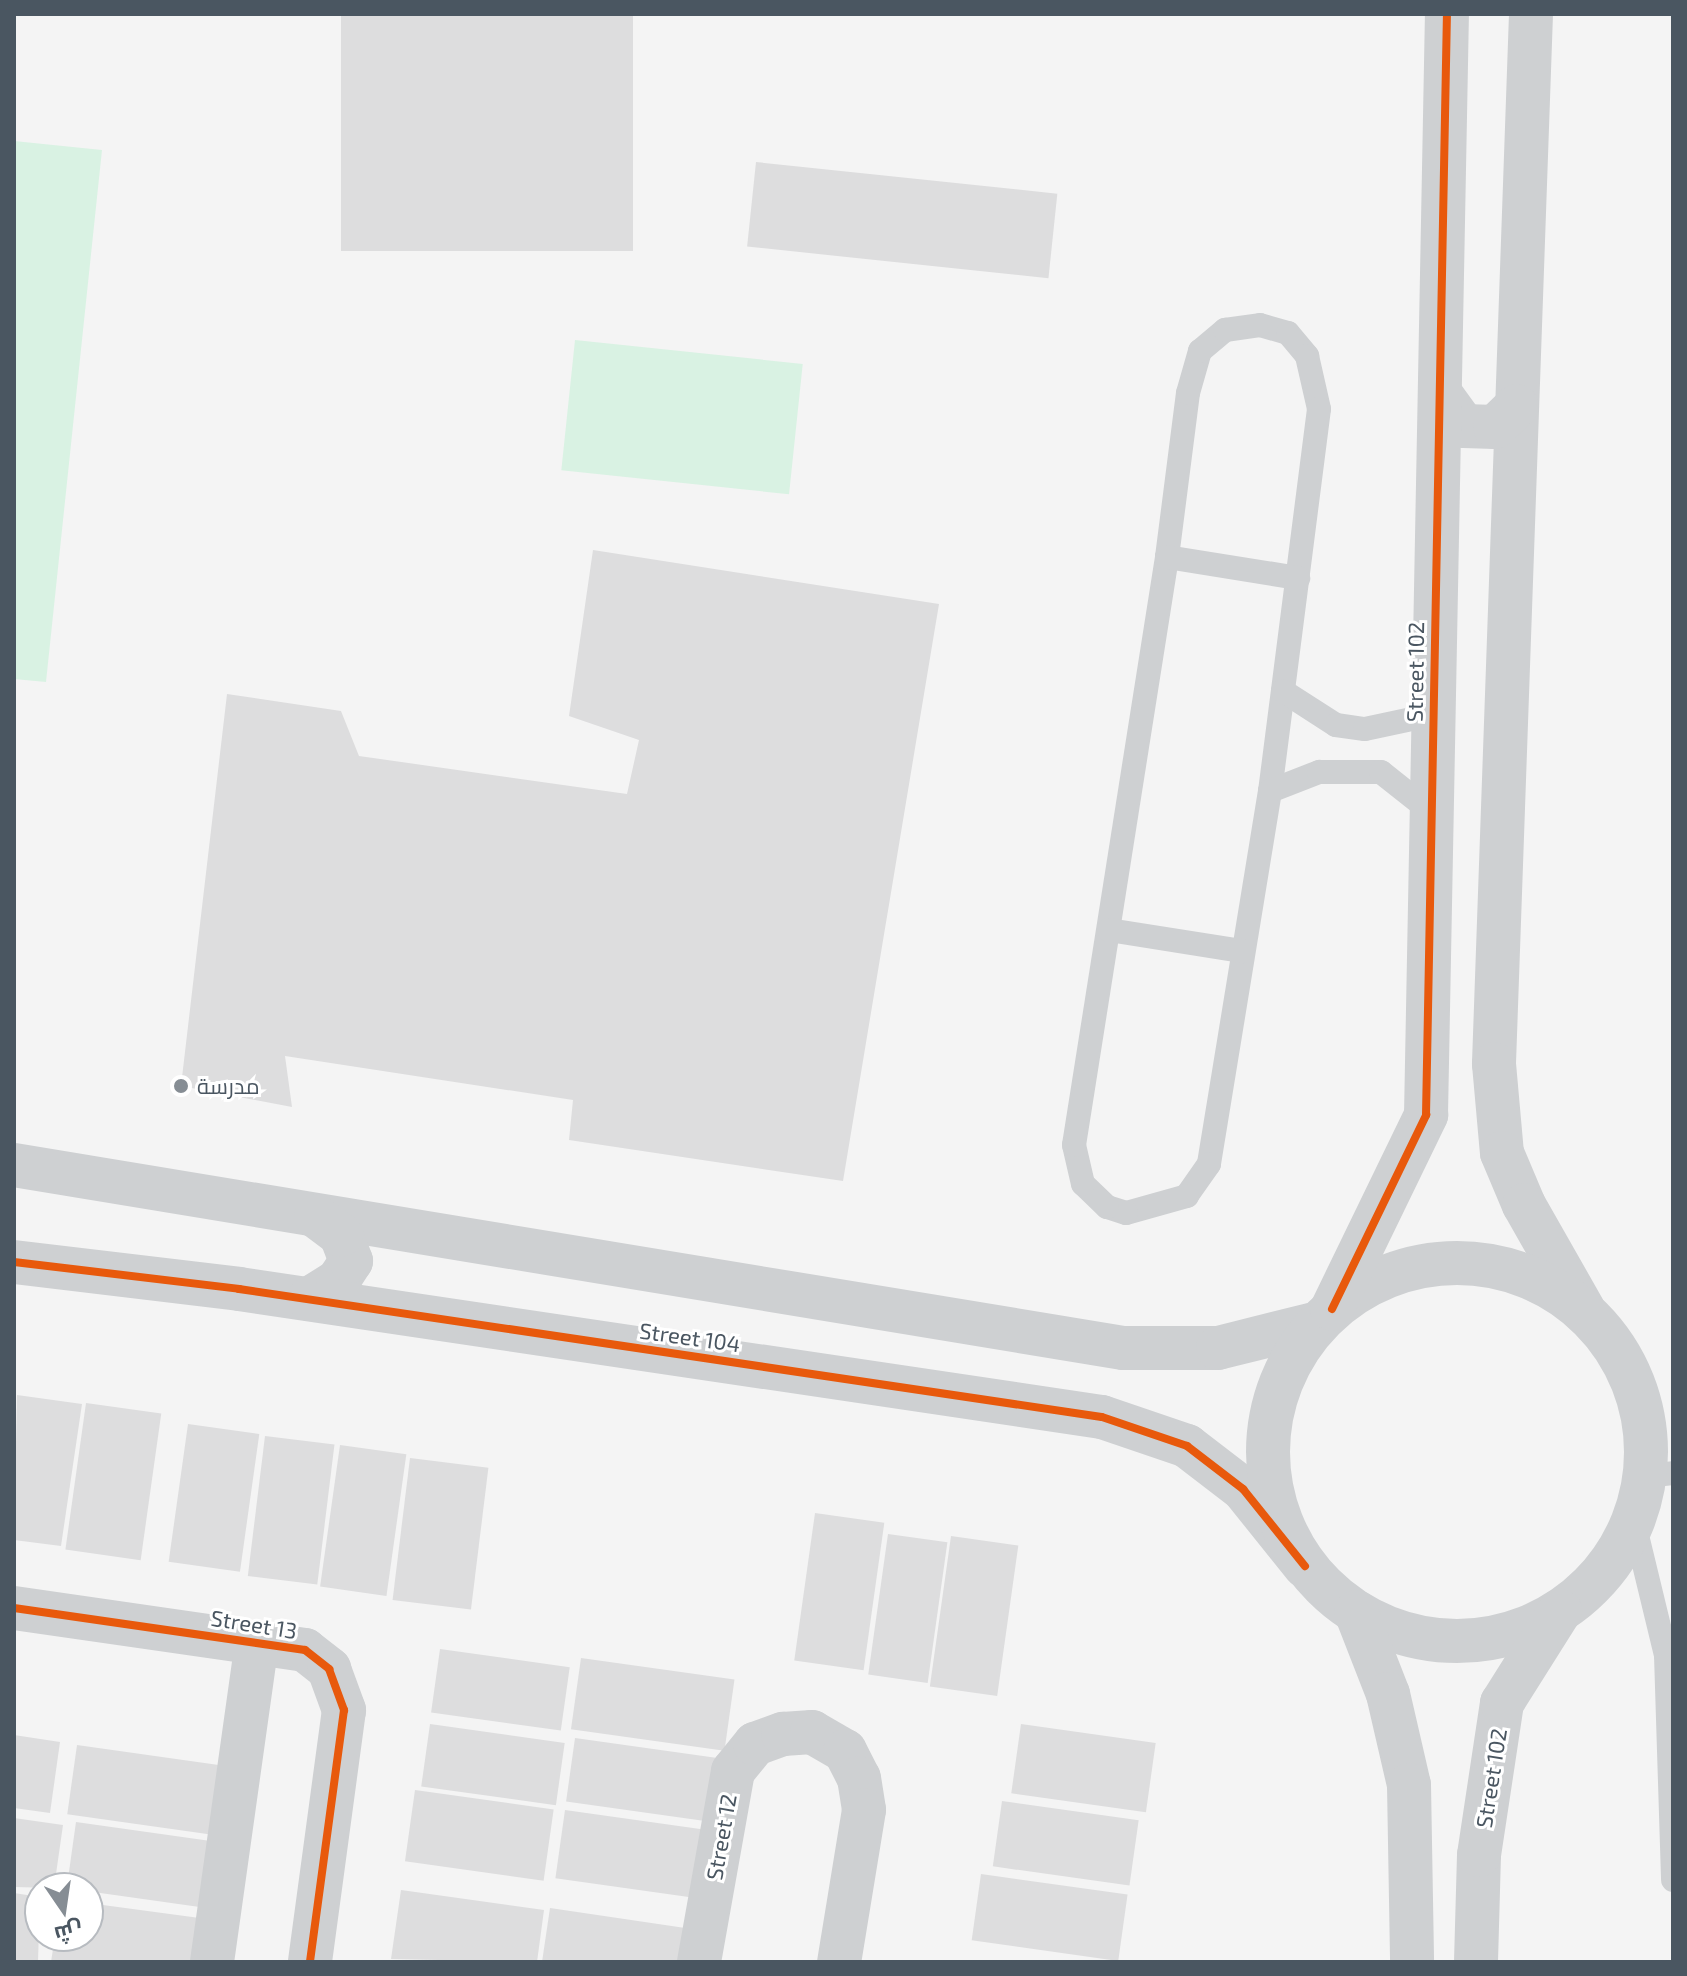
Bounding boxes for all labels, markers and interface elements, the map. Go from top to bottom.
street label: Street 102 [1401,622,1429,722]
place label: مدرسة [197,1073,260,1099]
marker: مدرسة [172,1077,190,1095]
street label: Street 104 [638,1317,742,1357]
street label: Street 13 [209,1604,299,1644]
street label: Street 102 [1470,1726,1512,1830]
street label: Street 12 [700,1792,742,1882]
north arrow [24,1872,104,1952]
text: ش [52,1918,86,1949]

